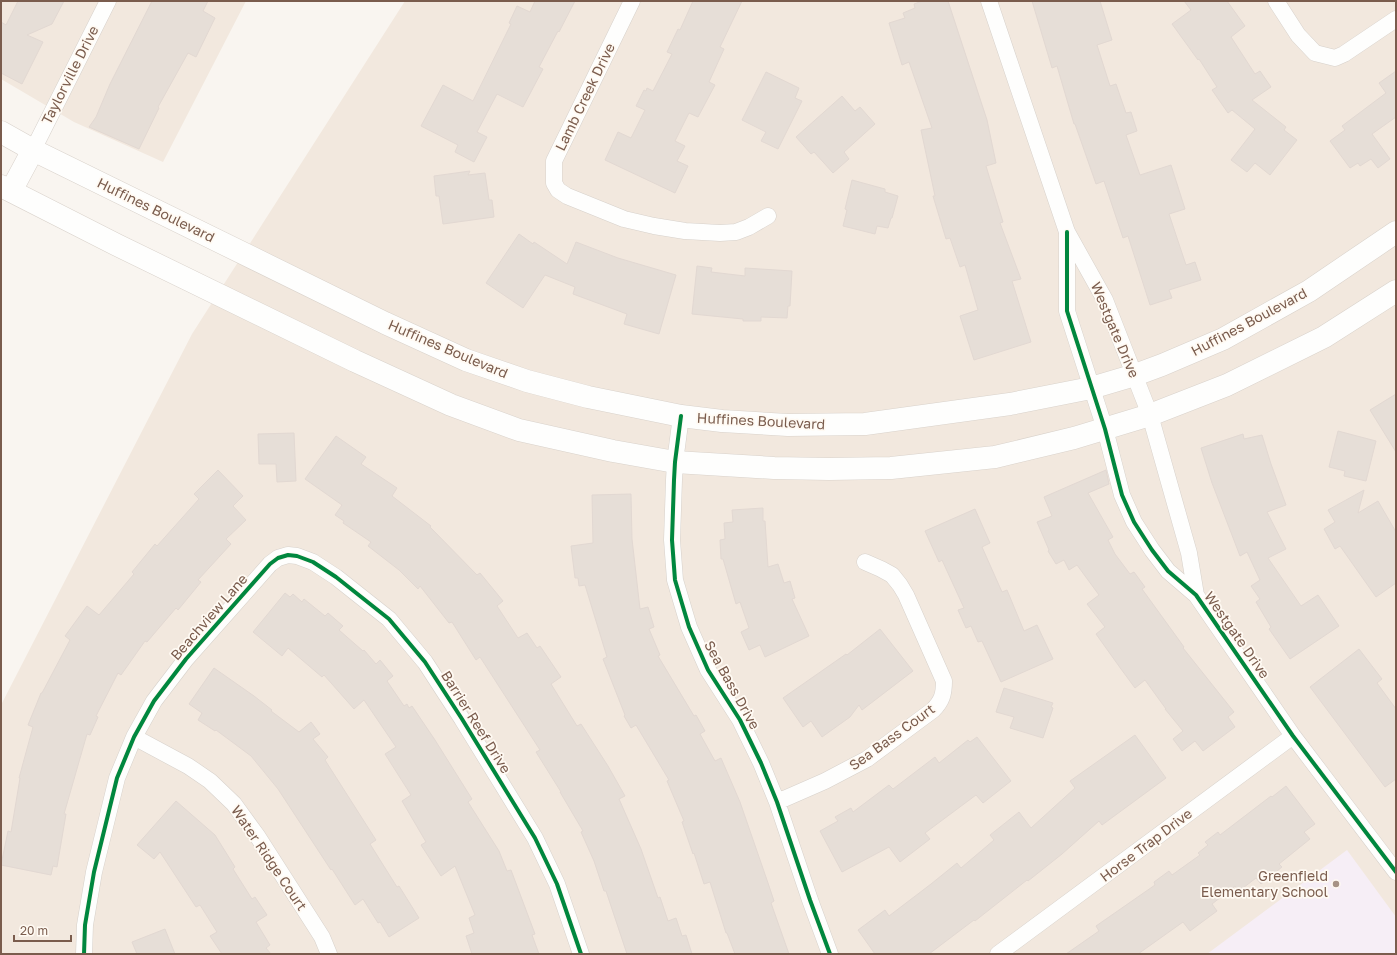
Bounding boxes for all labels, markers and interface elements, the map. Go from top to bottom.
street label: Taylorville Drive [37,23,102,127]
street label: Lamb Creek Drive [551,40,618,153]
street label: Huffines Boulevard [95,174,218,245]
street label: Westgate Drive [1088,279,1143,380]
street label: Huffines Boulevard [1188,284,1310,359]
street label: Huffines Boulevard [386,316,511,381]
street label: Huffines Boulevard [696,409,826,432]
street label: Beachview Lane [167,570,251,663]
street label: Westgate Drive [1201,588,1274,681]
street label: Sea Bass Drive [701,637,764,732]
street label: Barrier Reef Drive [438,667,515,776]
street label: Sea Bass Court [846,700,938,773]
street label: Water Ridge Court [228,802,311,914]
street label: Horse Trap Drive [1096,804,1195,885]
place label: Greenfield Elementary School [1201,867,1328,900]
marker: Greenfield Elementary School [1331,879,1341,889]
scale bar [14,917,71,943]
text: 20 m [20,923,48,938]

